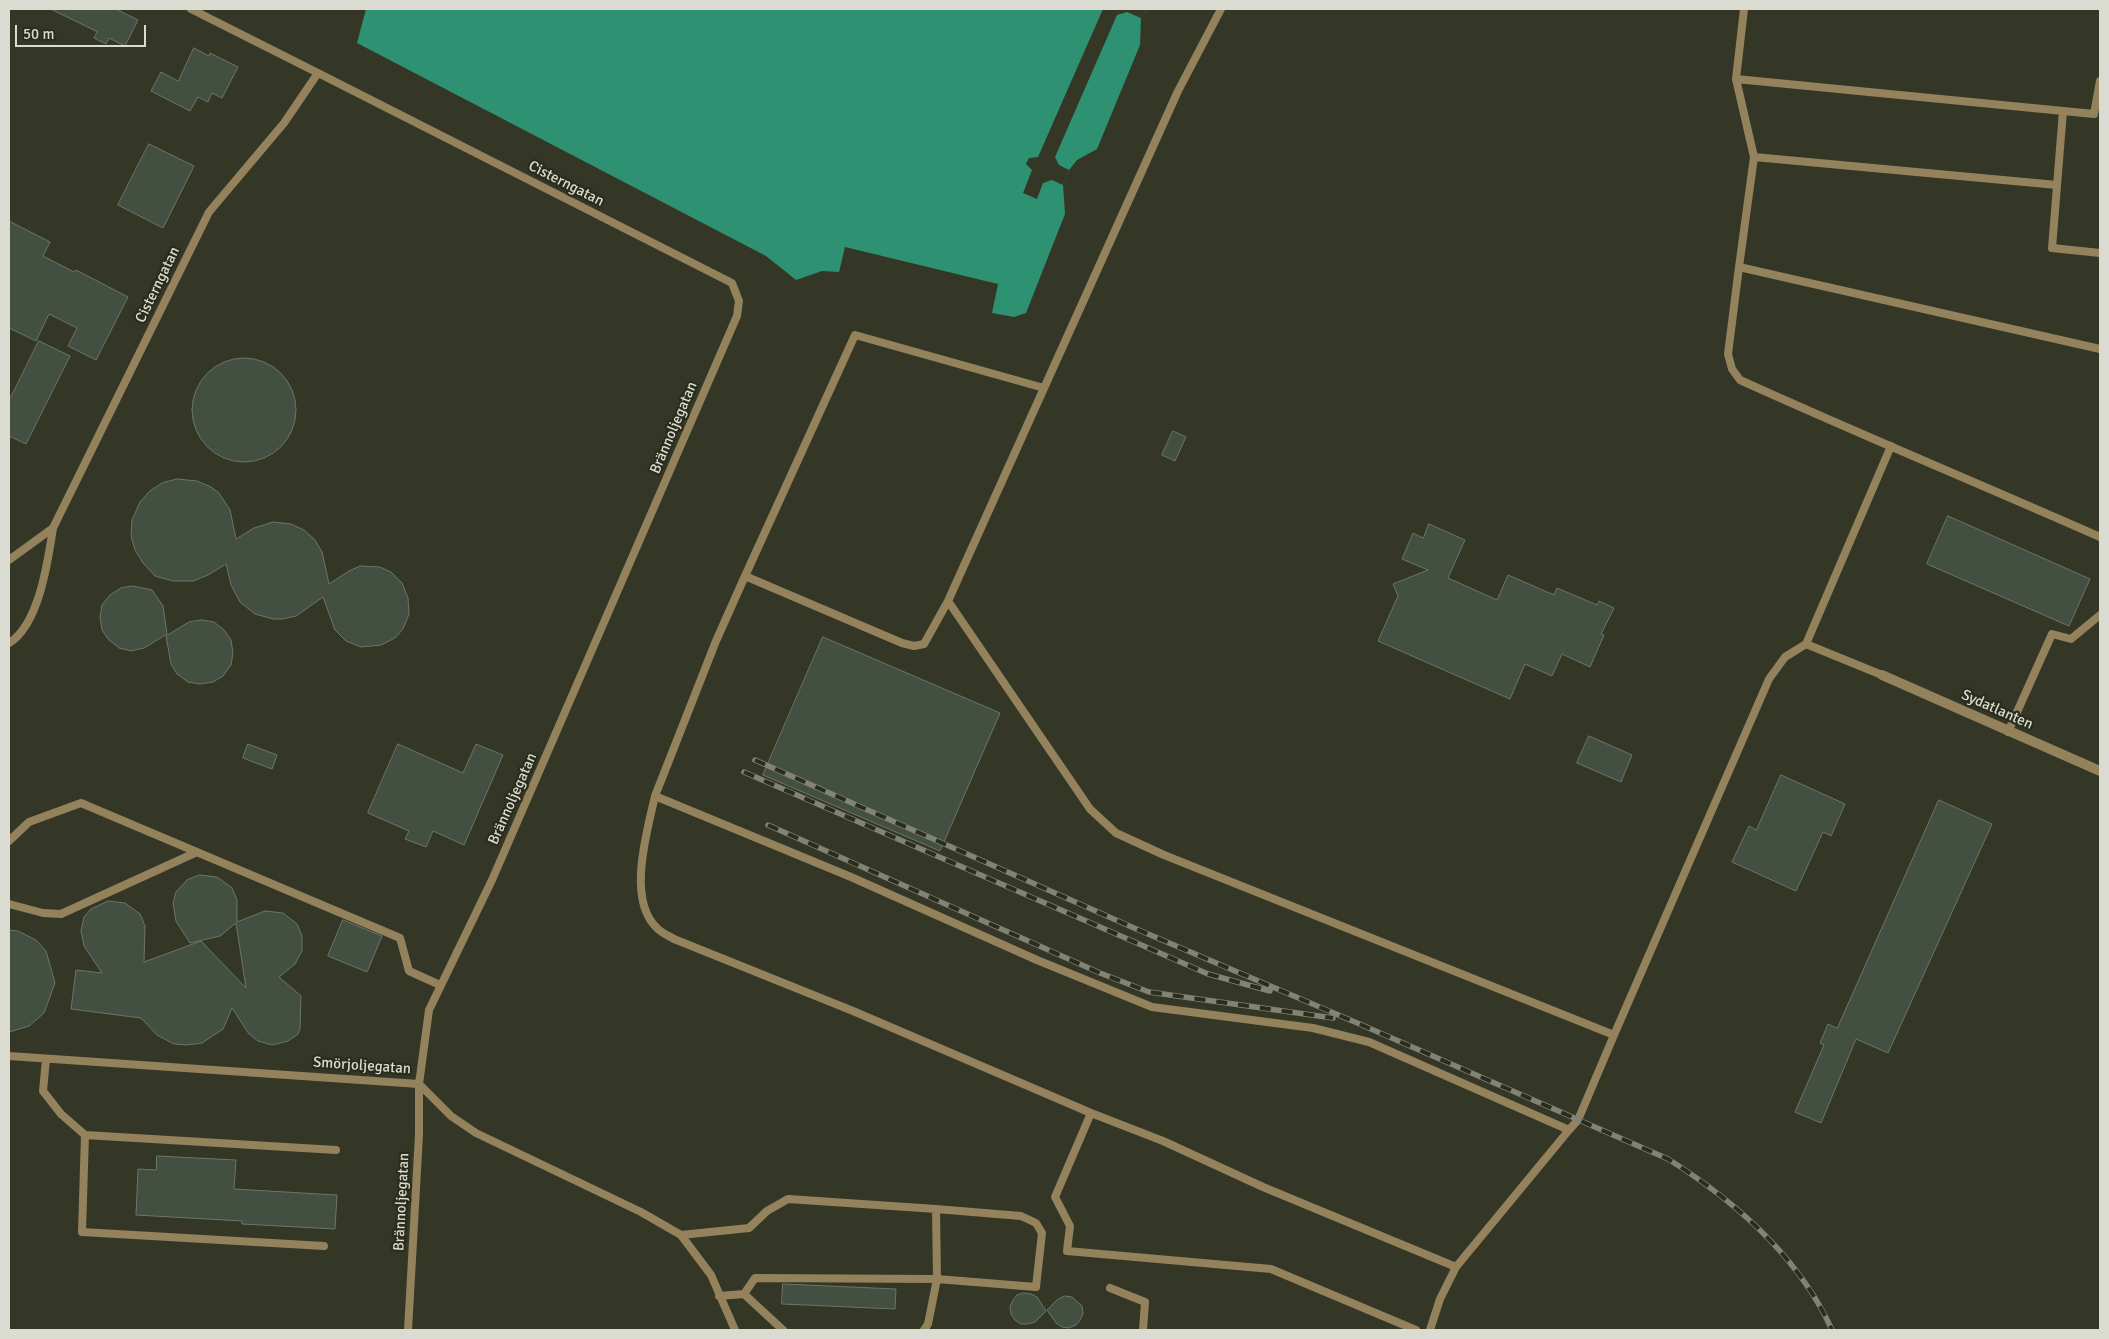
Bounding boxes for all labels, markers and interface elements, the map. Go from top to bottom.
scale bar [18,15,149,47]
text: 50 m [23,25,54,43]
street label: Cisterngatan [525,157,607,211]
street label: Cisterngatan [132,244,184,326]
street label: Brännoljegatan [646,379,702,477]
street label: Sydatlanten [1958,686,2036,734]
street label: Brännoljegatan [485,750,541,848]
street label: Smörjoljegatan [312,1054,412,1078]
street label: Brännoljegatan [390,1152,414,1252]

